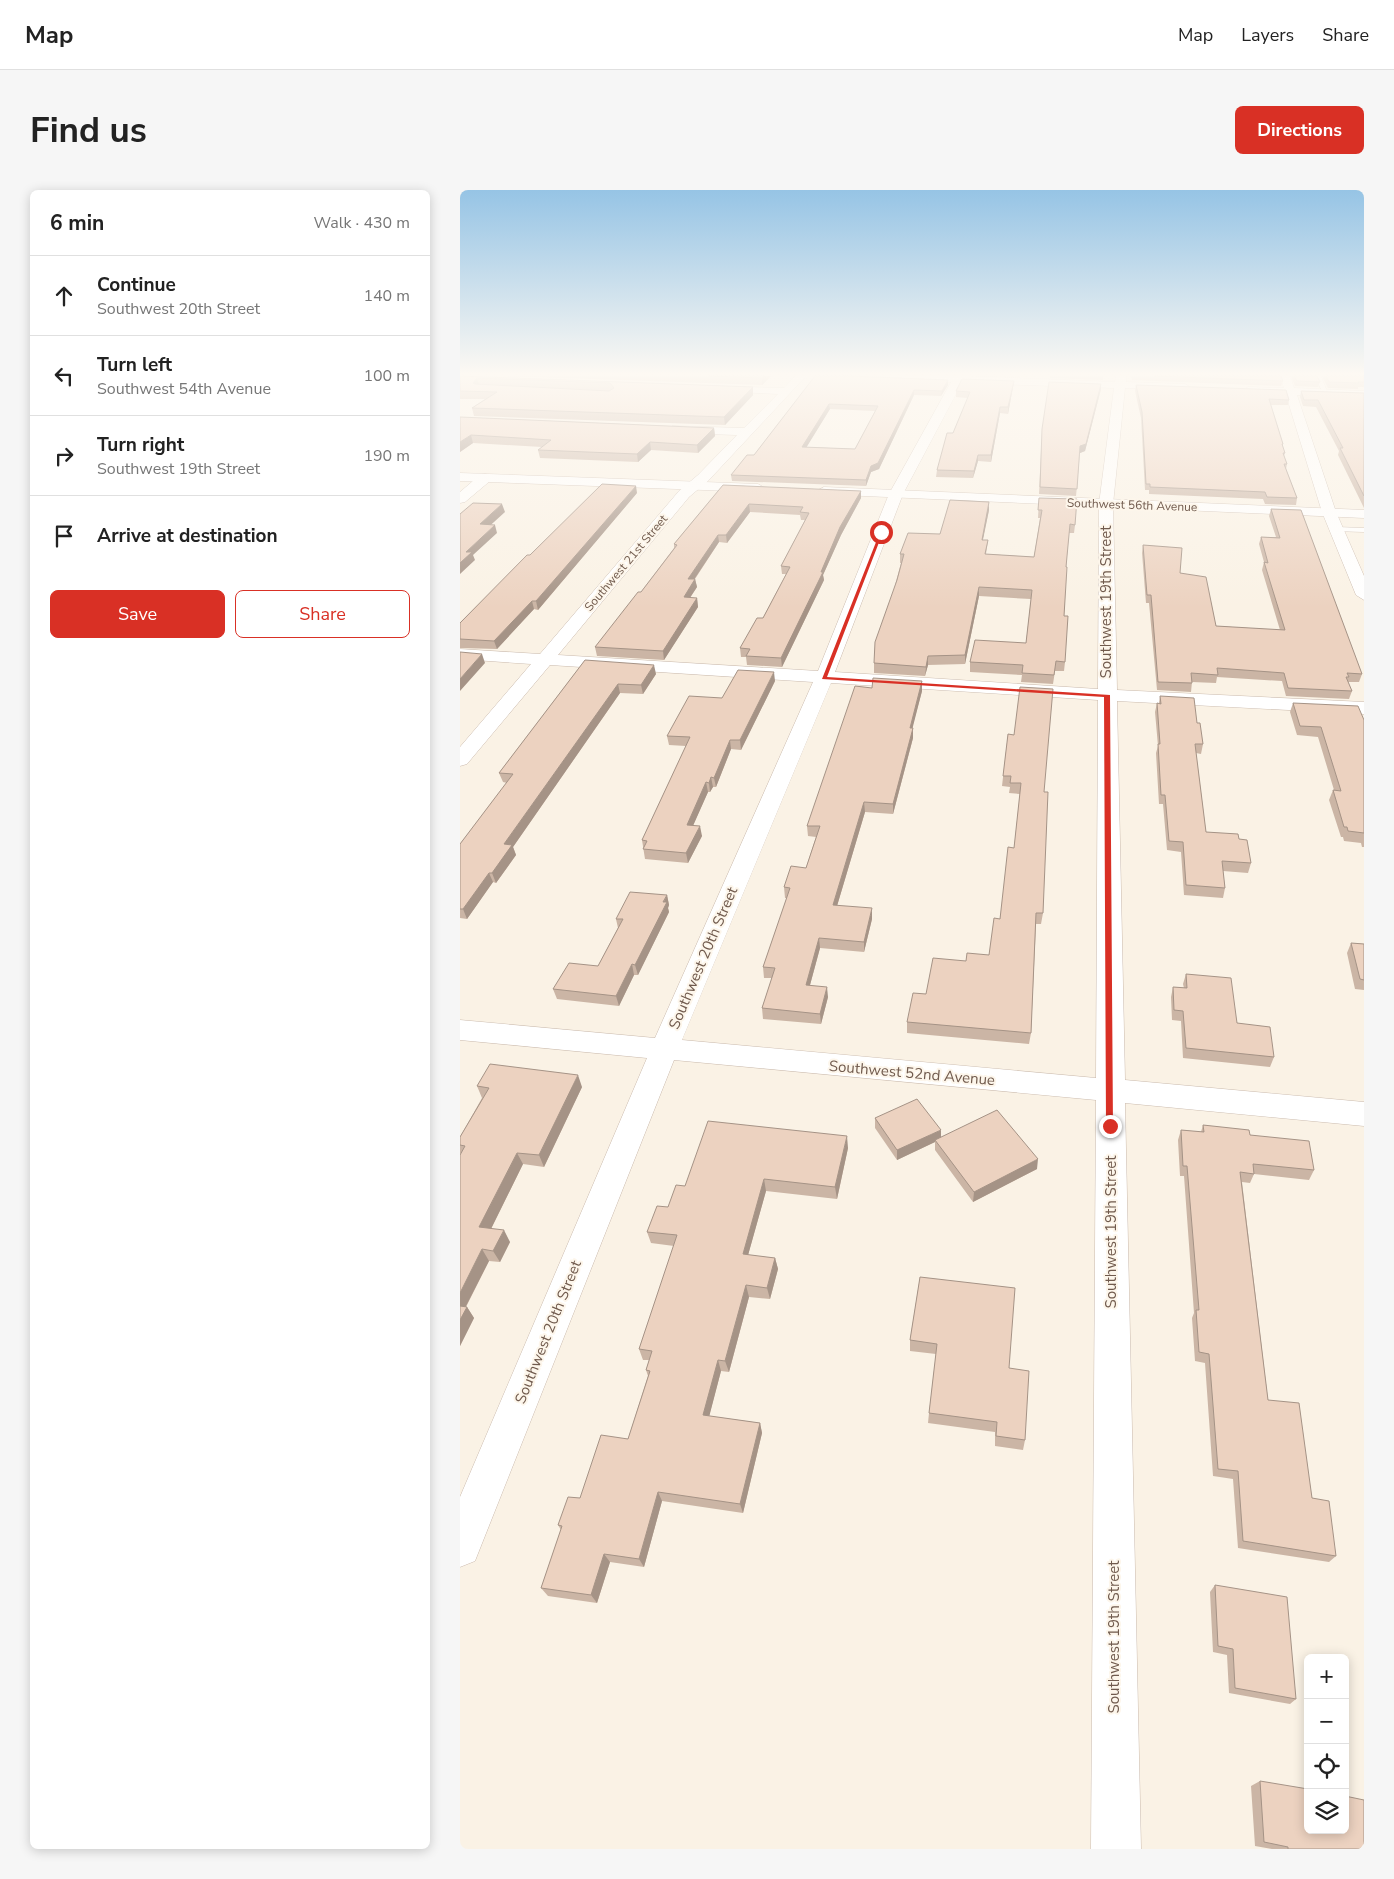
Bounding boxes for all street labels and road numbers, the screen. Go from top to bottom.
street label: Southwest 56th Avenue [1067,495,1197,515]
street label: Southwest 21st Street [581,511,672,615]
street label: Southwest 19th Street [1096,525,1116,678]
street label: Southwest 20th Street [664,883,742,1032]
street label: Southwest 52nd Avenue [828,1056,996,1090]
street label: Southwest 19th Street [1101,1155,1121,1308]
street label: Southwest 20th Street [510,1257,586,1407]
street label: Southwest 19th Street [1104,1560,1124,1713]

